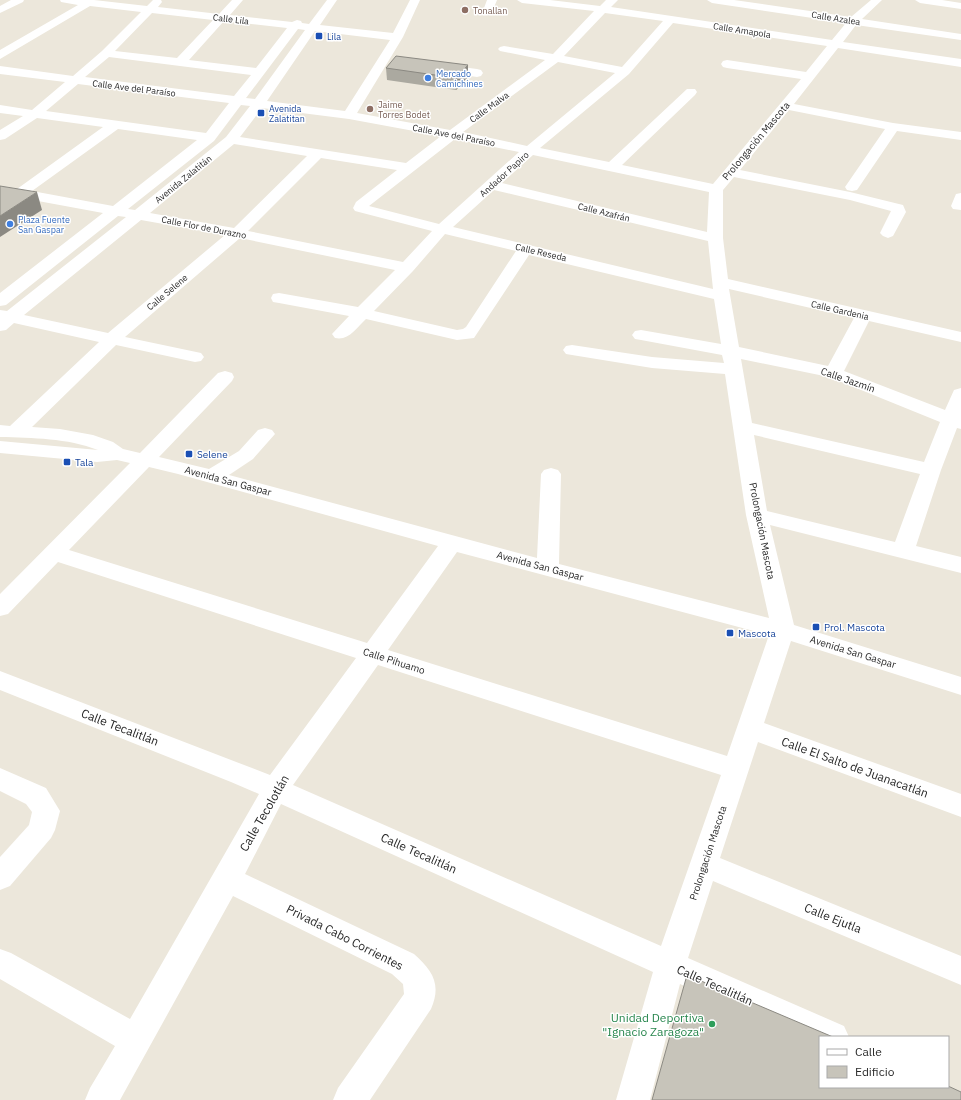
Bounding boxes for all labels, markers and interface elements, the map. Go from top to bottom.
marker: Tonallan [460,5,470,15]
place label: Tonallan [473,5,507,16]
street label: Calle Azalea [811,9,861,27]
street label: Calle Lila [212,11,250,27]
street label: Calle Amapola [712,20,772,40]
marker: Lila [314,31,324,41]
place label: Lila [327,31,341,42]
place label: Mercado Camichines [436,68,483,89]
marker: Mercado Camichines [423,73,433,83]
street label: Calle Ave del Paraíso [92,77,176,99]
street label: Calle Malva [467,89,511,125]
place label: Jaime Torres Bodet [378,99,430,120]
street label: Prolongación Mascota [719,99,793,183]
place label: Avenida Zalatitan [269,103,305,124]
marker: Jaime Torres Bodet [365,104,375,114]
marker: Avenida Zalatitan [256,108,266,118]
street label: Calle Ave del Paraíso [412,122,496,148]
street label: Andador Papiro [477,149,531,199]
street label: Avenida Zalatitán [152,153,214,205]
street label: Calle Azafrán [577,200,631,224]
street label: Calle Flor de Durazno [161,213,247,241]
place label: Plaza Fuente San Gaspar [18,214,70,235]
marker: Plaza Fuente San Gaspar [5,219,15,229]
street label: Calle Reseda [514,241,568,263]
street label: Calle Selene [144,272,190,312]
street label: Calle Gardenia [810,298,870,322]
street label: Calle Jazmín [819,365,877,395]
place label: Selene [197,448,228,461]
marker: Selene [184,449,194,459]
place label: Tala [75,456,94,469]
marker: Tala [62,457,72,467]
street label: Avenida San Gaspar [183,463,273,499]
street label: Prolongación Mascota [746,481,778,581]
street label: Avenida San Gaspar [495,548,585,584]
place label: Prol. Mascota [824,621,885,634]
marker: Prol. Mascota [811,622,821,632]
place label: Mascota [738,627,776,640]
marker: Mascota [725,628,735,638]
street label: Avenida San Gaspar [808,633,898,671]
street label: Calle Pihuamo [361,645,427,677]
street label: Calle Tecalitlán [79,705,161,749]
street label: Calle El Salto de Juanacatlán [779,733,931,801]
street label: Calle Tecolotlán [236,772,292,854]
street label: Prolongación Mascota [687,803,730,902]
street label: Calle Tecalitlán [379,830,459,876]
street label: Calle Ejutla [802,900,864,936]
street label: Privada Cabo Corrientes [284,901,406,973]
street label: Calle Tecalitlán [675,962,755,1008]
place label: Unidad Deportiva "Ignacio Zaragoza" [602,1010,705,1039]
marker: Unidad Deportiva "Ignacio Zaragoza" [707,1019,717,1029]
legend [819,1036,949,1088]
text: Calle [855,1044,882,1059]
text: Edificio [855,1064,895,1079]

